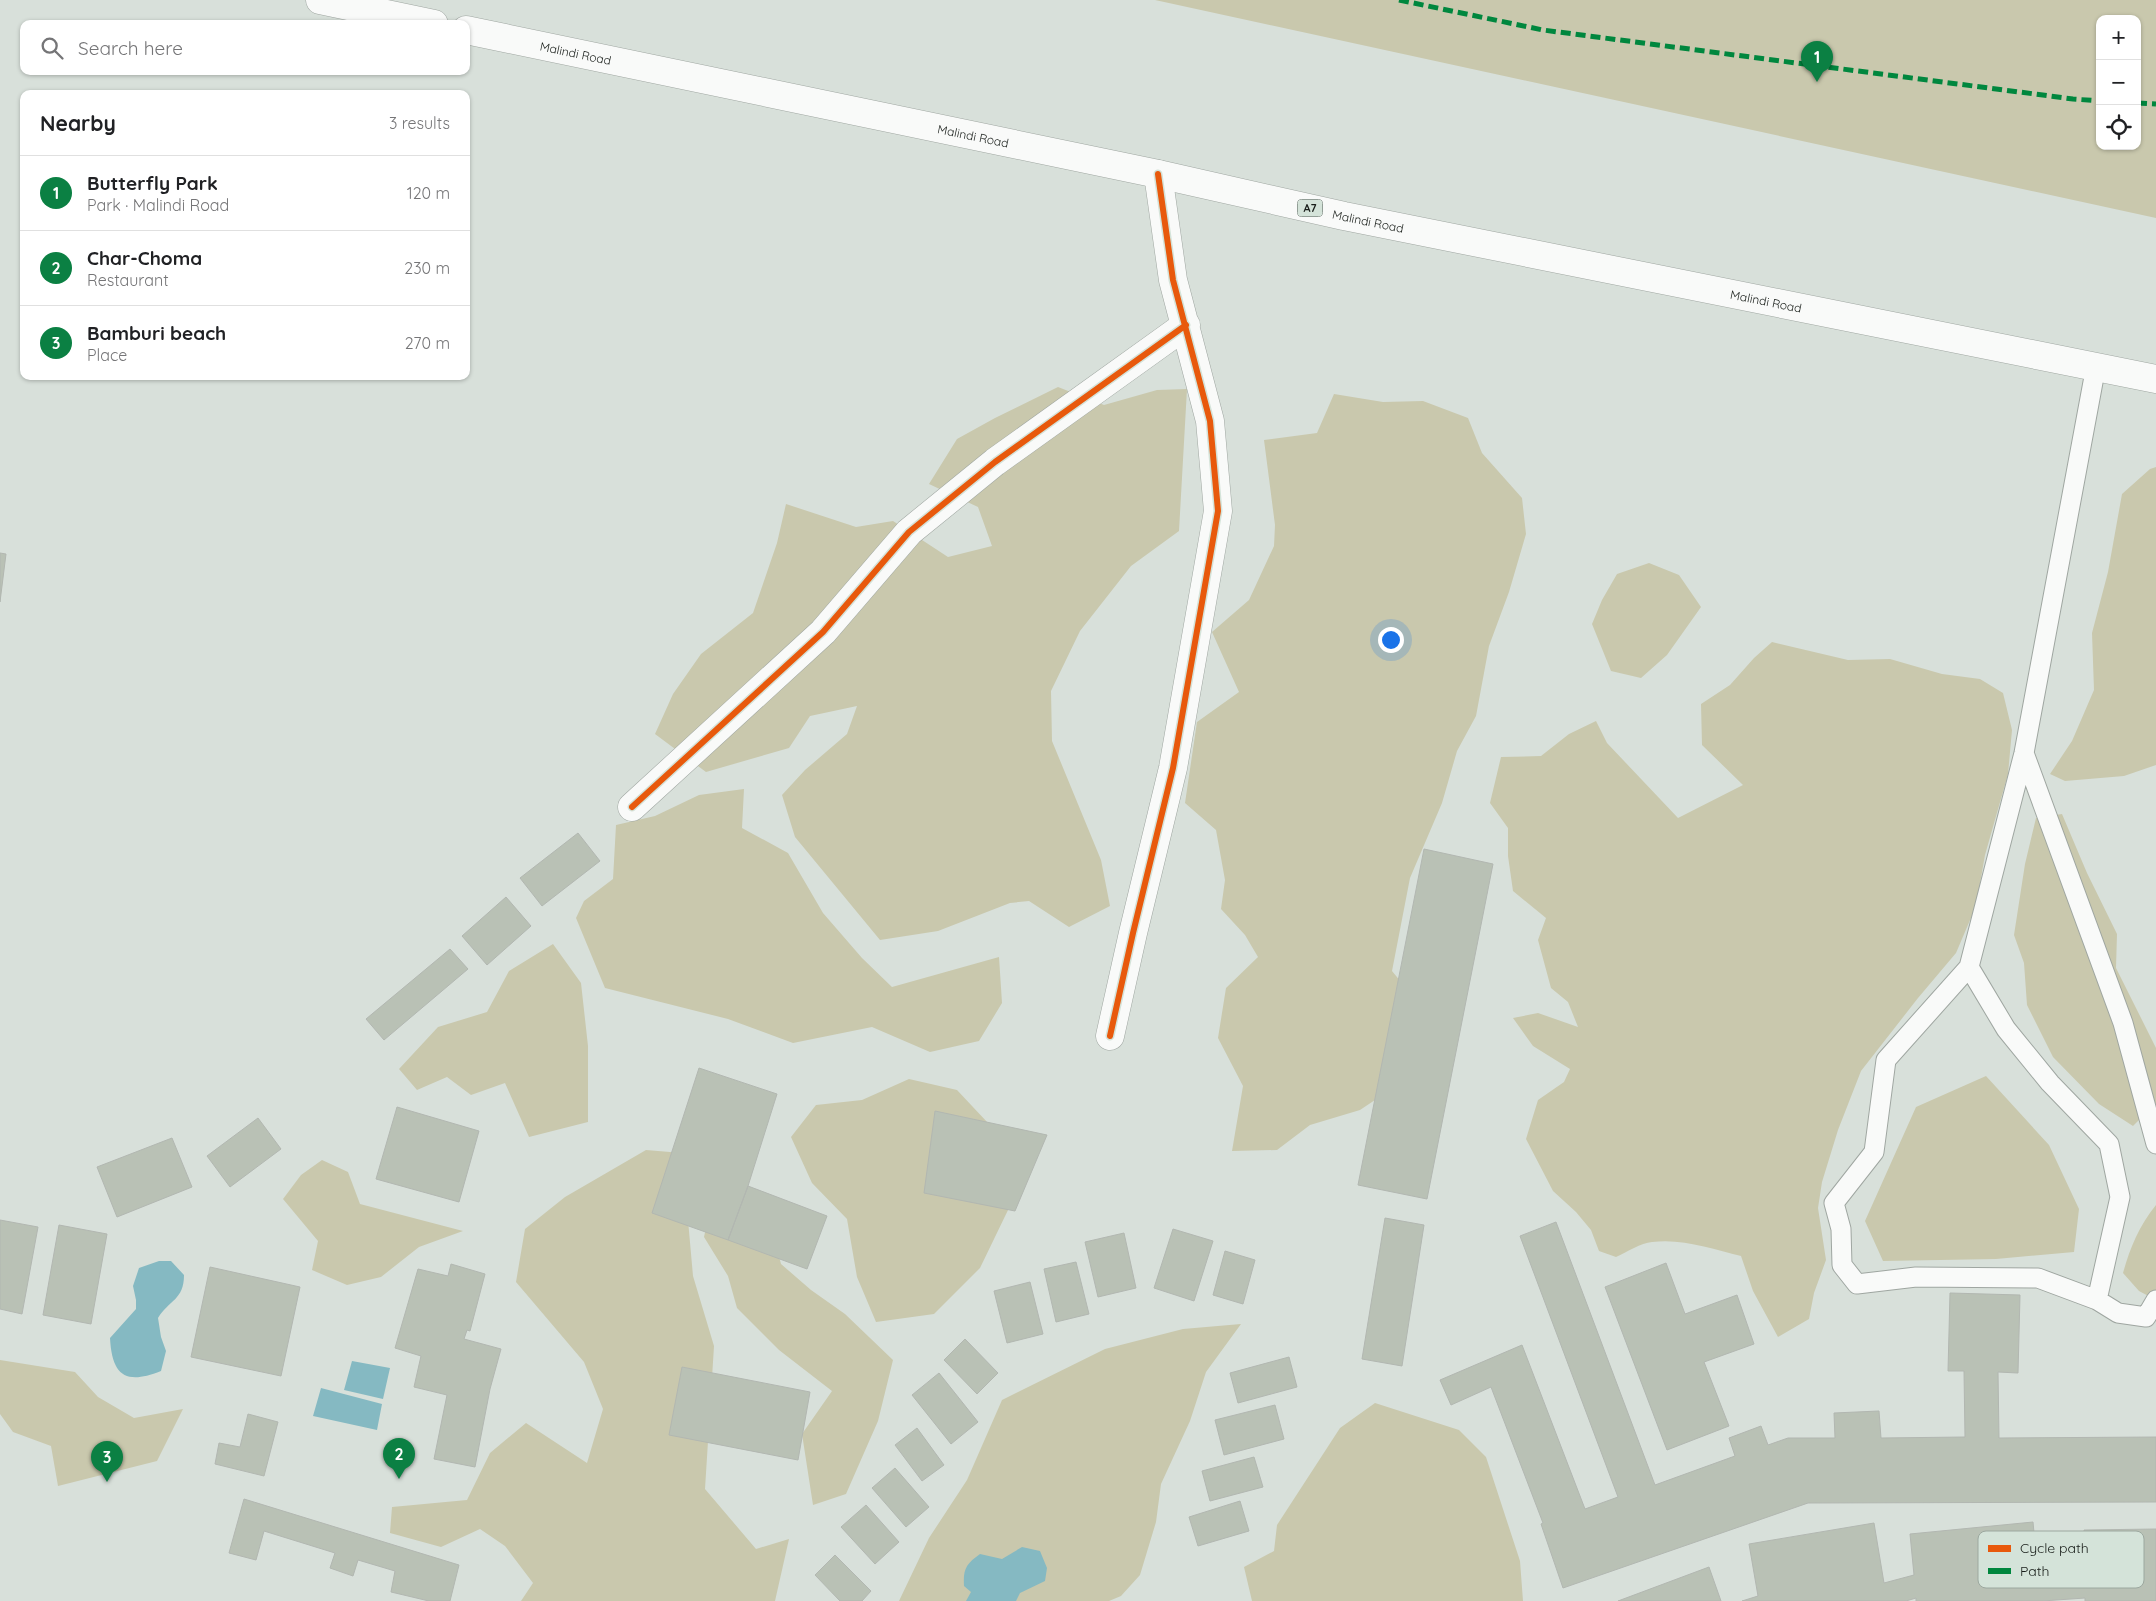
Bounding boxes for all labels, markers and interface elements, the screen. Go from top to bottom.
map controls [2096,15,2141,150]
button: + [2096,15,2141,60]
search box [20,20,470,75]
icon: search [38,34,66,62]
text: Search here [78,36,183,60]
street label: Malindi Road [539,38,613,68]
pin: 1 [1801,41,1833,82]
button: − [2096,60,2141,105]
button: locate [2096,105,2141,150]
text: Nearby [40,110,116,136]
text: 3 results [389,113,450,133]
street label: Malindi Road [936,121,1010,150]
text: Butterfly Park [87,171,218,195]
text: 1 [53,183,59,203]
text: 120 m [407,183,450,203]
text: Park · Malindi Road [87,195,229,215]
road number: A7 [1298,200,1322,217]
street label: Malindi Road [1331,206,1405,235]
text: Char-Choma [87,246,202,270]
text: 2 [51,258,61,278]
text: 230 m [404,258,450,278]
text: Restaurant [87,270,169,290]
street label: Malindi Road [1729,286,1803,315]
text: Bamburi beach [87,321,226,345]
text: 3 [52,333,60,353]
text: 270 m [405,333,450,353]
text: Place [87,345,127,365]
your location [1378,627,1404,653]
pin: 2 [383,1438,415,1479]
pin: 3 [91,1441,123,1482]
legend [1978,1531,2144,1588]
text: Cycle path [2020,1539,2089,1557]
text: Path [2020,1562,2049,1580]

